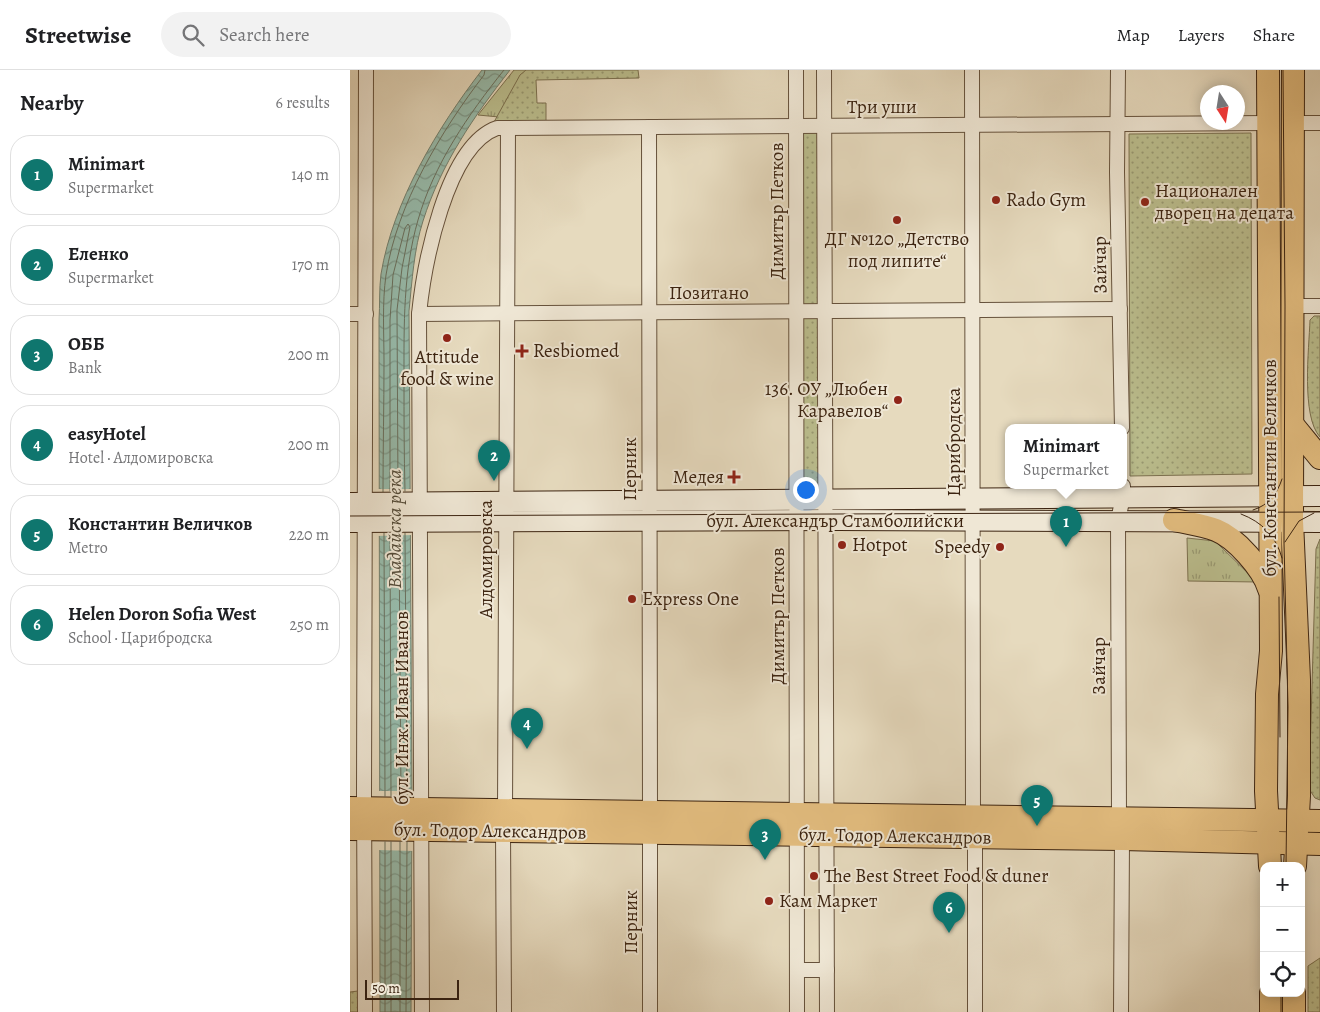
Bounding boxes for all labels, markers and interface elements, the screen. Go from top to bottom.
search box [161,12,511,57]
text: Streetwise [25,19,131,51]
icon: search [179,21,207,49]
text: Search here [219,22,310,48]
text: Map [1117,23,1150,47]
text: Layers [1178,23,1225,47]
text: Share [1253,23,1295,47]
north arrow [1200,85,1245,130]
text: Nearby [20,89,83,117]
text: 6 results [276,92,330,114]
street label: Три уши [847,94,917,120]
street label: Димитър Петков [764,143,790,280]
text: Minimart [68,151,145,177]
text: 1 [34,164,40,186]
text: 140 m [291,164,329,186]
text: Supermarket [68,177,154,199]
place label: Национален дворец на децата [1154,178,1294,226]
place label: Rado Gym [1006,187,1086,213]
marker: Rado Gym [990,194,1002,206]
marker: Национален дворец на децата [1139,196,1151,208]
marker: ДГ №120 „Детство под липите“ [891,214,903,226]
place label: ДГ №120 „Детство под липите“ [825,226,969,274]
street label: Зайчар [1086,236,1114,294]
text: Еленко [68,241,129,267]
text: 2 [33,254,41,276]
text: 170 m [292,254,329,276]
text: Supermarket [68,267,154,289]
street label: Позитано [669,280,749,306]
text: ОББ [68,331,105,357]
marker: Attitude food & wine [441,332,453,344]
place label: Resbiomed [533,338,620,364]
text: 3 [34,344,40,366]
text: 200 m [288,344,329,366]
place label: Attitude food & wine [400,344,494,392]
marker: Resbiomed [515,344,529,358]
text: Bank [68,357,102,379]
street label: бул. Константин Величков [1257,359,1283,577]
place label: 136. ОУ „Любен Каравелов“ [765,376,888,424]
street label: Царибродска [941,387,967,496]
marker: 136. ОУ „Любен Каравелов“ [892,394,904,406]
text: easyHotel [68,421,146,447]
popup [1005,424,1127,489]
text: Minimart [1023,433,1100,459]
text: 4 [33,434,41,456]
text: 200 m [288,434,329,456]
street label: Перник [617,437,643,501]
pin: 2 [478,440,510,481]
text: Hotel · Алдомировска [68,447,213,469]
text: Supermarket [1023,459,1109,481]
place label: Медея [673,464,724,490]
water label: Владайска река [381,469,408,589]
marker: Медея [728,471,740,483]
your location [793,477,819,503]
street label: Алдомировска [473,500,499,619]
pin: 1 [1050,506,1082,547]
street label: бул. Александър Стамболийски [706,508,964,534]
text: Константин Величков [68,511,252,537]
text: 5 [34,524,40,546]
text: 220 m [289,524,329,546]
place label: Hotpot [852,532,907,558]
place label: Speedy [934,534,991,560]
text: Metro [68,537,108,559]
marker: Hotpot [836,539,848,551]
marker: Speedy [994,541,1006,553]
street label: Димитър Петков [765,548,791,685]
place label: Express One [642,586,739,612]
marker: Express One [626,593,638,605]
text: Helen Doron Sofia West [68,601,256,627]
street label: бул. Инж. Иван Иванов [389,611,415,805]
text: 6 [33,614,41,636]
text: 250 m [290,614,329,636]
text: School · Царибродска [68,627,212,649]
street label: Зайчар [1086,637,1112,695]
pin: 4 [511,708,543,749]
pin: 5 [1021,785,1053,826]
street label: бул. Тодор Александров [393,816,587,846]
pin: 3 [749,819,781,860]
street label: бул. Тодор Александров [798,821,992,851]
map controls [1260,862,1305,997]
button: + [1260,862,1305,907]
place label: The Best Street Food & duner [824,863,1048,889]
marker: The Best Street Food & duner [808,870,820,882]
place label: Кам Маркет [779,888,878,914]
street label: Перник [618,890,644,954]
pin: 6 [933,892,965,933]
marker: Кам Маркет [763,895,775,907]
button: − [1260,907,1305,952]
button: locate [1260,952,1305,997]
scale bar [365,977,459,1000]
text: 50 m [372,979,400,998]

